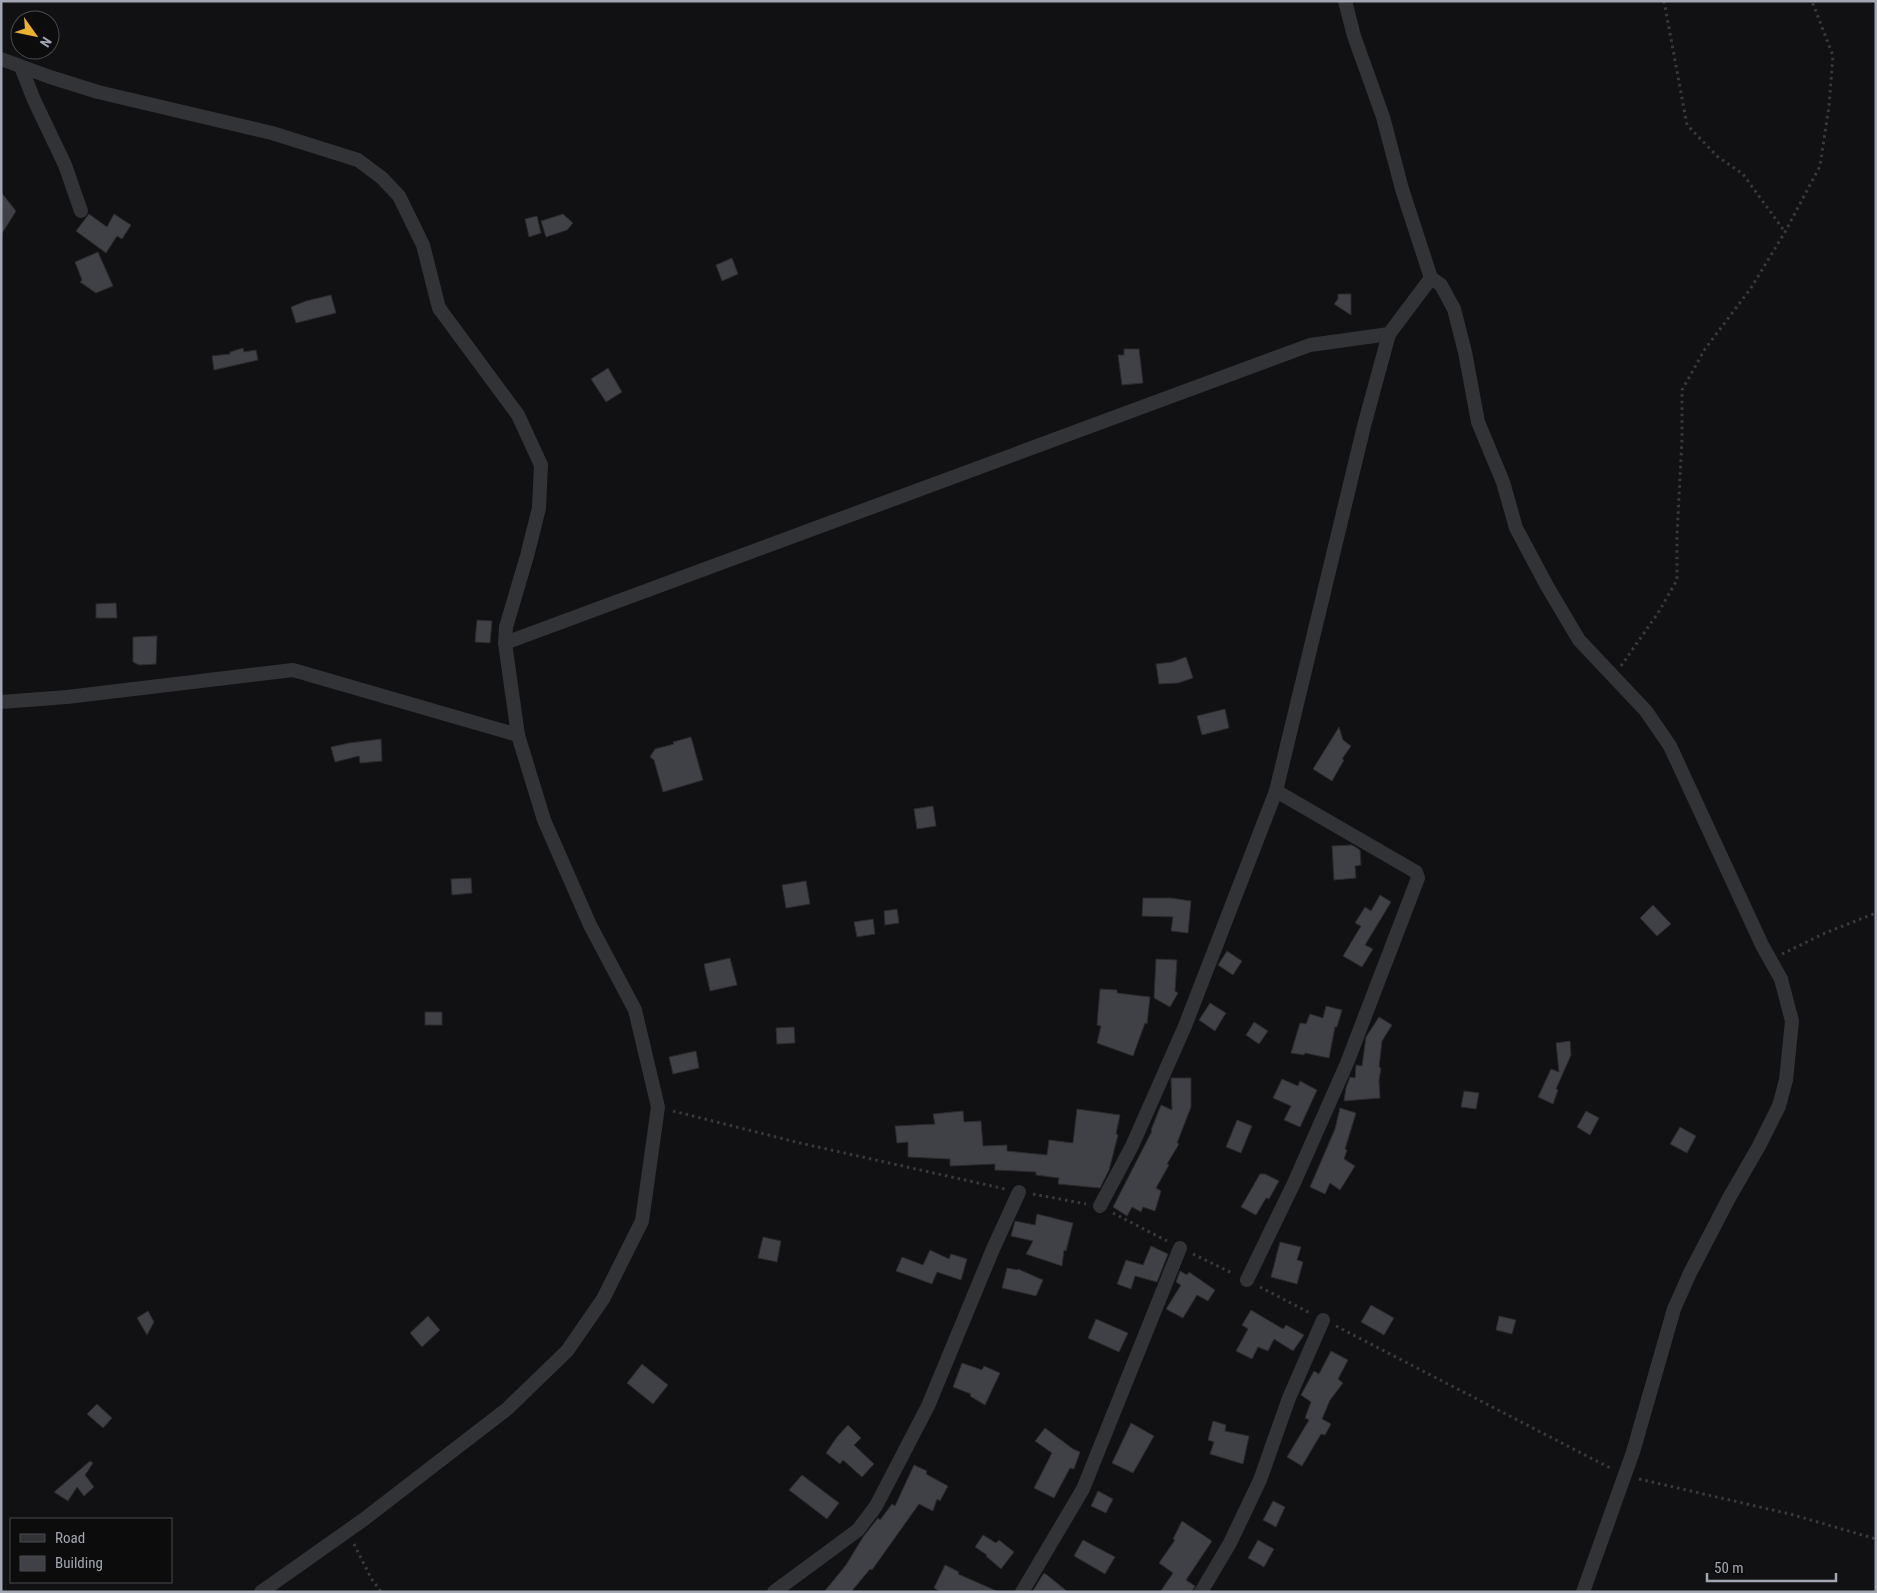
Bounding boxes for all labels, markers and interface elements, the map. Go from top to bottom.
north arrow [10,10,60,60]
text: N [37,34,55,50]
legend [10,1518,172,1583]
text: Road [55,1529,85,1547]
scale bar [1707,1550,1836,1582]
text: Building [55,1554,103,1572]
text: 50 m [1714,1559,1744,1577]

